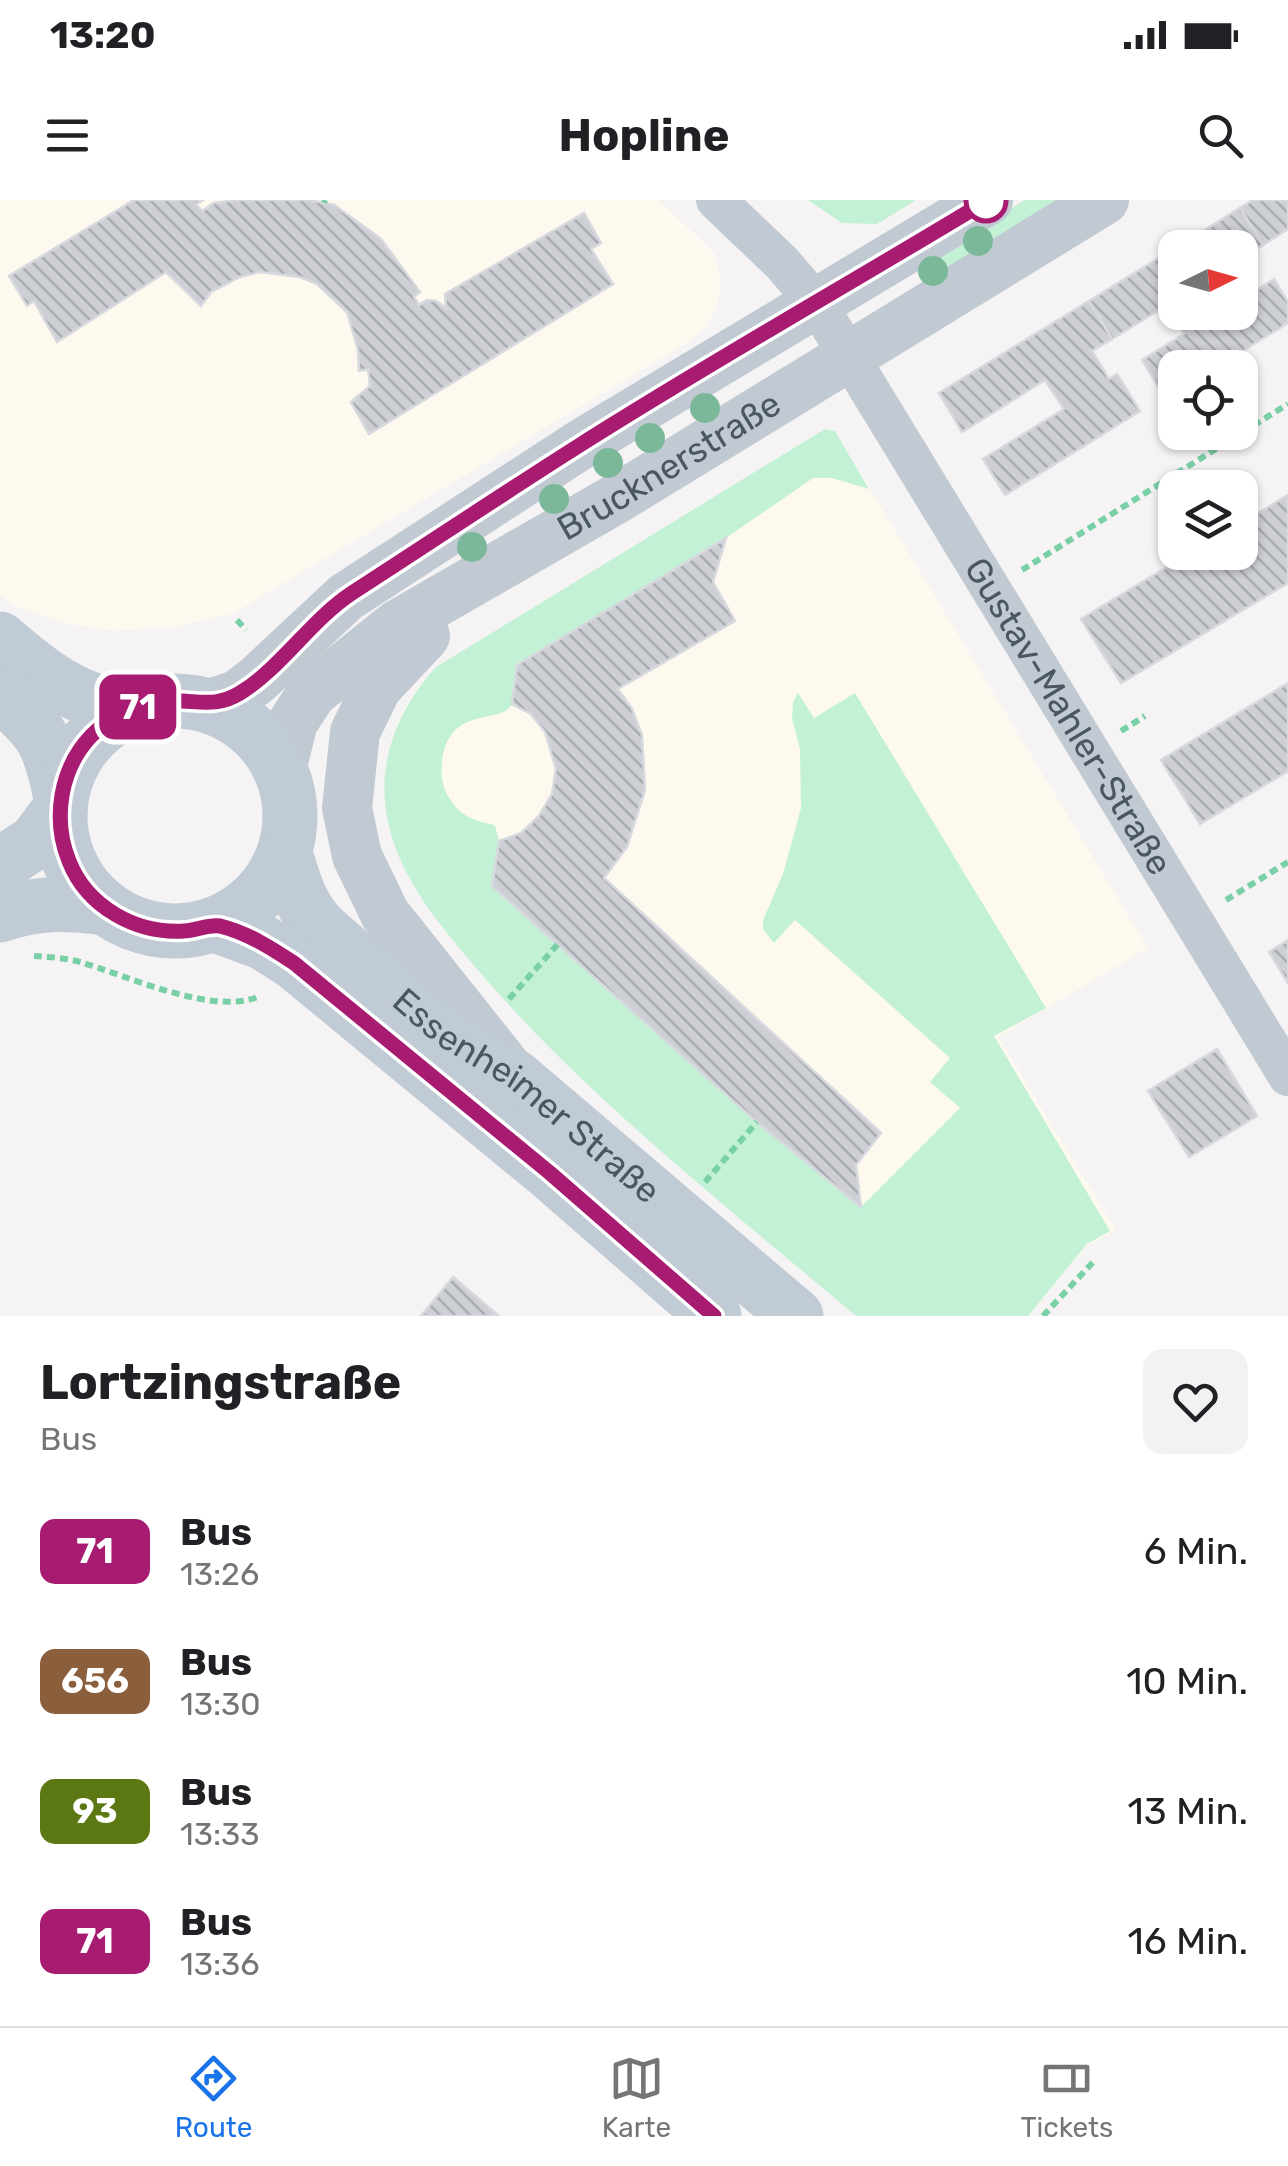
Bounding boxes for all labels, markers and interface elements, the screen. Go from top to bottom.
text: 13:20 [50,12,156,58]
icon: menu [40,108,95,163]
icon: search [1193,108,1248,163]
text: Hopline [559,109,729,162]
unlabelled marker [965,180,1007,222]
north arrow [1158,230,1258,330]
map controls [1158,230,1258,570]
button: locate [1158,350,1258,450]
street label: Brucknerstraße [550,382,788,549]
button: layers [1158,470,1258,570]
street label: Gustav-Mahler-Straße [956,550,1181,882]
line badge: 71 [93,674,183,740]
text: 71 [119,686,157,728]
street label: Essenheimer Straße [384,979,669,1212]
button: heart [1143,1349,1248,1454]
text: Lortzingstraße [40,1354,401,1411]
text: Bus [40,1420,97,1458]
text: Bus [180,1509,252,1555]
text: 6 Min. [1144,1528,1248,1574]
text: 71 [76,1530,114,1572]
text: 13:26 [180,1555,259,1593]
text: Bus [180,1639,252,1685]
text: 10 Min. [1126,1658,1248,1704]
text: 656 [61,1660,129,1702]
text: 13:30 [180,1685,261,1723]
text: Bus [180,1769,252,1815]
text: 13 Min. [1128,1788,1248,1834]
text: 93 [72,1790,118,1832]
text: 13:33 [180,1815,260,1853]
text: Bus [180,1899,252,1945]
text: 16 Min. [1128,1918,1248,1964]
text: 71 [76,1920,114,1962]
text: 13:36 [180,1945,260,1983]
tab: Route [175,2051,252,2144]
tab: Karte [602,2051,671,2144]
tab: Tickets [1020,2051,1113,2144]

